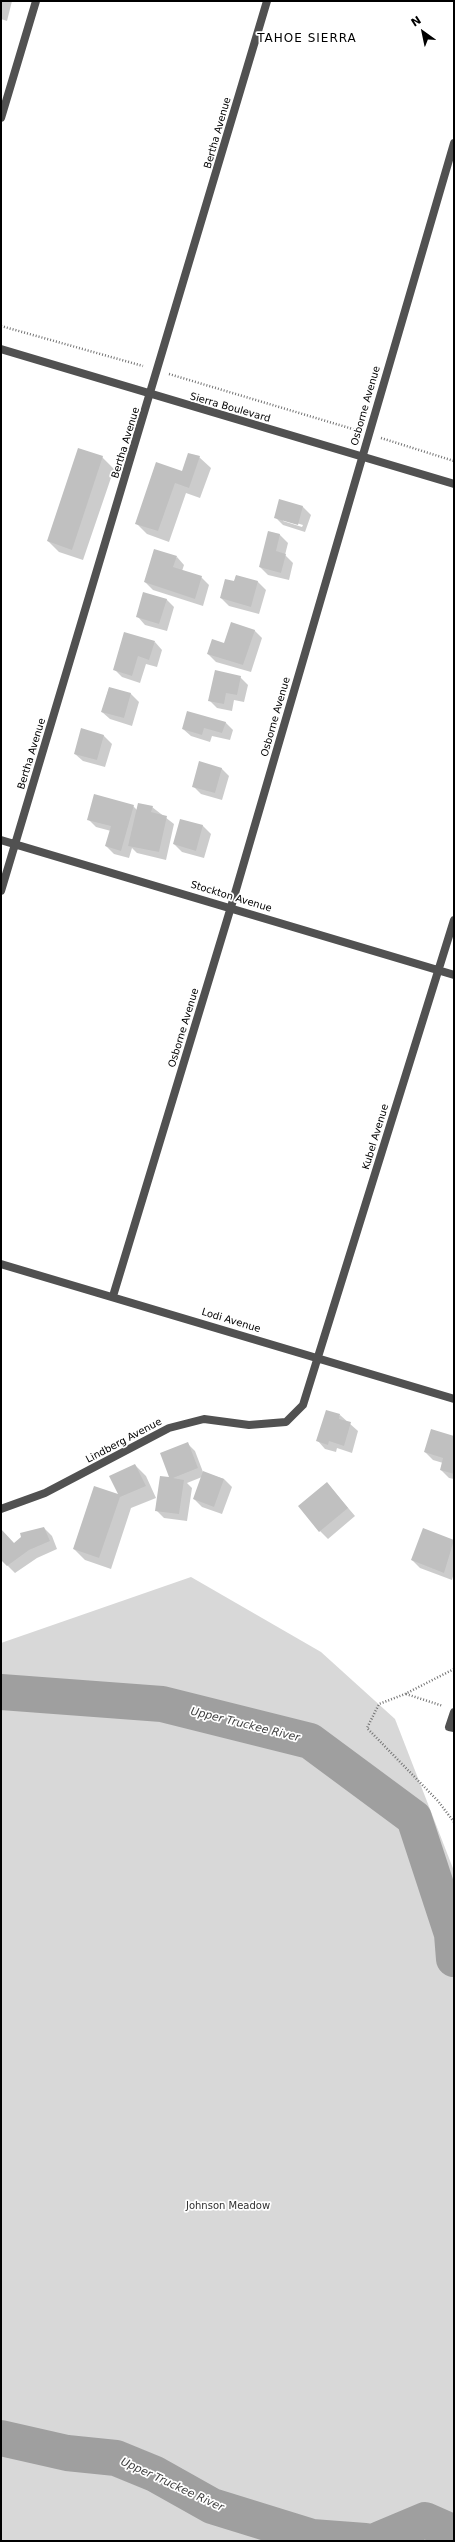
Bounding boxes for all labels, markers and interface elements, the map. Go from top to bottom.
north arrow [403,12,443,52]
text: N [409,14,424,29]
district label: TAHOE SIERRA [257,32,357,46]
street label: Bertha Avenue [202,96,234,170]
street label: Osborne Avenue [349,365,383,447]
street label: Sierra Boulevard [188,391,272,425]
street label: Bertha Avenue [109,406,143,480]
street label: Osborne Avenue [259,676,293,758]
street label: Bertha Avenue [15,717,49,791]
street label: Stockton Avenue [189,879,273,915]
street label: Osborne Avenue [166,987,202,1069]
street label: Kubel Avenue [360,1103,392,1171]
street label: Lodi Avenue [200,1306,262,1336]
street label: Lindberg Avenue [84,1416,164,1466]
water label: Upper Truckee River [189,1705,301,1745]
park label: Johnson Meadow [186,2200,270,2212]
water label: Upper Truckee River [118,2455,226,2515]

